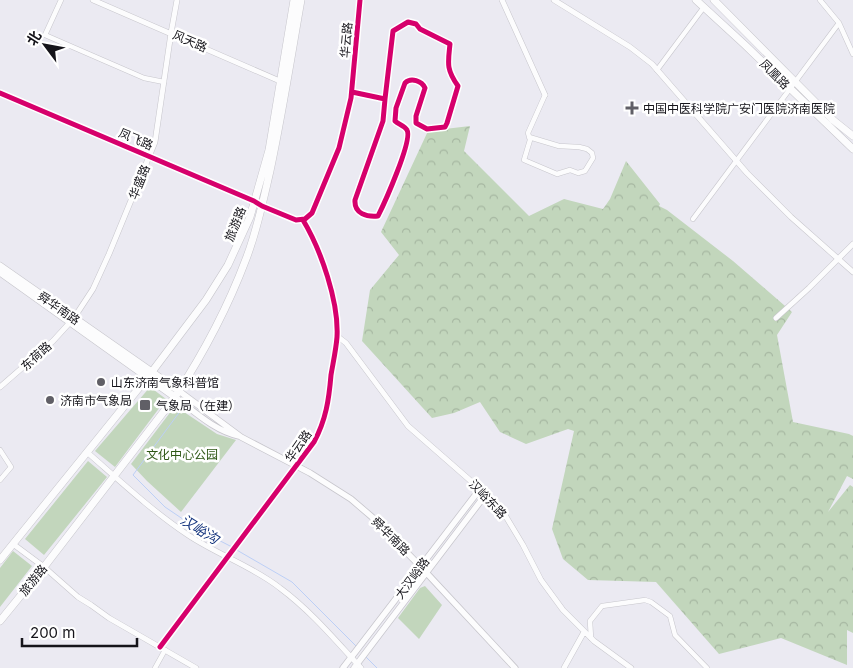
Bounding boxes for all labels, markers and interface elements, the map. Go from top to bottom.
north arrow [20,20,70,70]
street label: 华云路 [337,21,355,59]
text: 北 [23,27,44,48]
street label: 风天路 [170,27,210,55]
street label: 凤凰路 [757,56,793,92]
marker: 中国中医科学院广安门医院济南医院 [625,101,639,115]
place label: 中国中医科学院广安门医院济南医院 [643,101,835,116]
street label: 凤飞路 [116,125,156,153]
street label: 华盛路 [125,162,153,202]
street label: 旅游路 [221,204,249,244]
street label: 舜华南路 [35,288,83,328]
street label: 东荷路 [18,338,54,374]
place label: 山东济南气象科普馆 [111,375,219,390]
marker: 山东济南气象科普馆 [95,376,107,388]
place label: 济南市气象局 [60,393,132,408]
marker: 济南市气象局 [44,394,56,406]
marker: 气象局（在建） [138,398,152,412]
place label: 气象局（在建） [156,398,240,413]
street label: 华云路 [282,427,314,465]
park label: 文化中心公园 [146,447,218,462]
street label: 汉峪东路 [466,476,510,522]
water label: 汉峪沟 [178,511,224,548]
street label: 舜华南路 [369,514,413,558]
street label: 大汉峪路 [392,554,432,602]
street label: 旅游路 [16,561,50,599]
scale bar [22,616,138,648]
text: 200 m [30,623,75,642]

